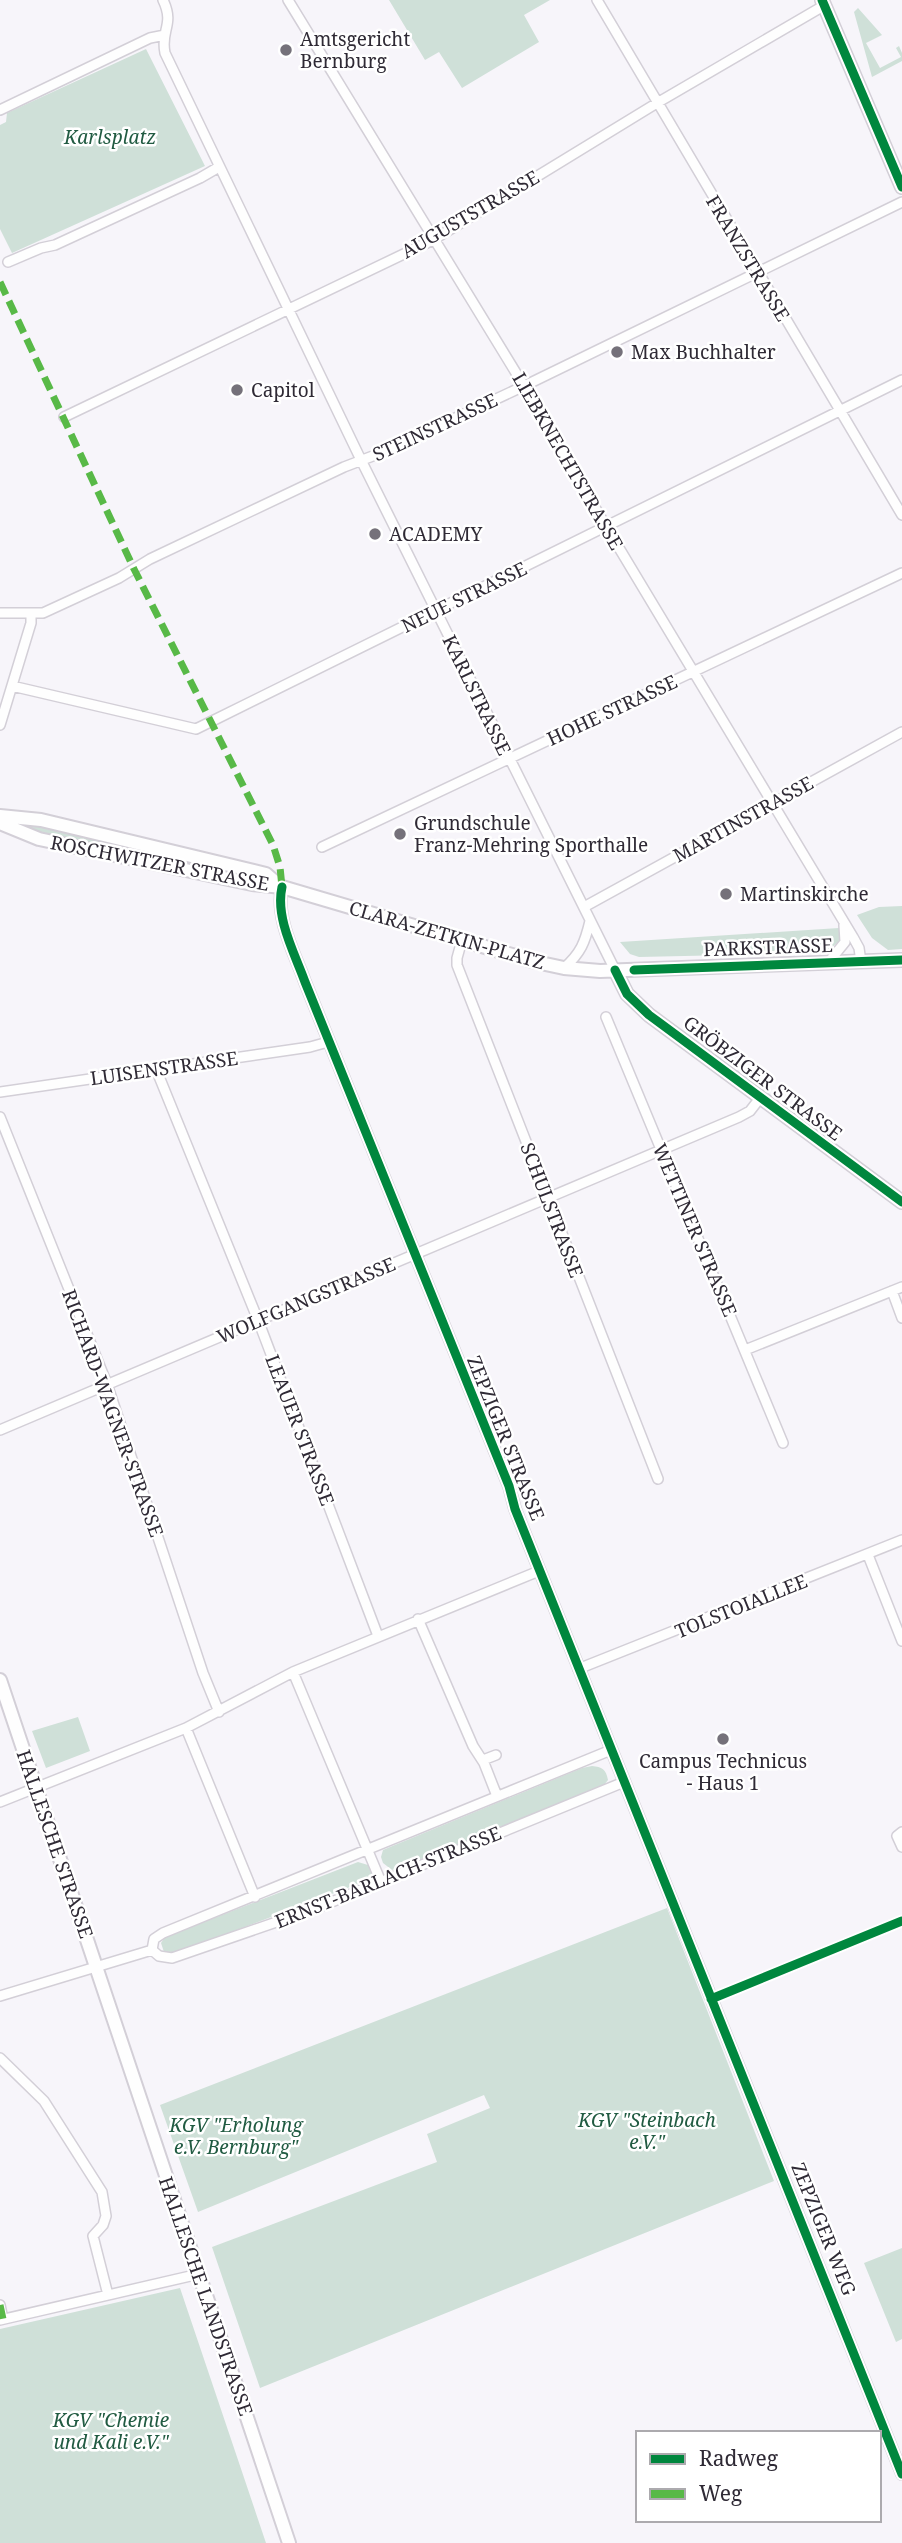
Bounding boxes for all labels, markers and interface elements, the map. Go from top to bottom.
place label: Amtsgericht Bernburg [300,26,410,74]
marker: Amtsgericht Bernburg [278,42,294,58]
park label: Karlsplatz [63,124,156,150]
street label: AUGUSTSTRASSE [396,164,544,264]
street label: FRANZSTRASSE [700,190,796,326]
place label: Max Buchhalter [631,339,776,365]
marker: Max Buchhalter [609,344,625,360]
street label: LIEBKNECHTSTRASSE [506,367,630,555]
place label: Capitol [251,377,315,403]
marker: Capitol [229,382,245,398]
street label: STEINSTRASSE [368,387,502,467]
place label: ACADEMY [389,521,483,547]
marker: ACADEMY [367,526,383,542]
street label: NEUE STRASSE [397,555,531,639]
street label: KARLSTRASSE [437,630,517,760]
street label: HOHE STRASSE [543,668,682,752]
street label: MARTINSTRASSE [668,770,818,868]
place label: Grundschule Franz-Mehring Sporthalle [414,810,648,858]
marker: Grundschule Franz-Mehring Sporthalle [392,826,408,842]
street label: ROSCHWITZER STRASSE [48,829,272,897]
place label: Martinskirche [740,881,869,907]
marker: Martinskirche [718,886,734,902]
street label: CLARA-ZETKIN-PLATZ [346,895,548,975]
street label: PARKSTRASSE [703,932,833,962]
street label: GRÖBZIGER STRASSE [678,1010,848,1146]
street label: LUISENSTRASSE [88,1045,240,1091]
street label: SCHULSTRASSE [514,1139,590,1281]
street label: WETTINER STRASSE [647,1139,743,1321]
street label: WOLFGANGSTRASSE [213,1251,399,1349]
street label: RICHARD-WAGNER-STRASSE [56,1286,170,1540]
street label: LEAUER STRASSE [259,1351,341,1509]
street label: ZEPZIGER STRASSE [461,1352,551,1524]
street label: TOLSTOIALLEE [671,1568,811,1644]
marker: Campus Technicus - Haus 1 [715,1731,731,1747]
street label: HALLESCHE STRASSE [11,1746,100,1942]
place label: Campus Technicus - Haus 1 [639,1748,807,1796]
street label: ERNST-BARLACH-STRASSE [271,1820,505,1934]
park label: KGV "Steinbach e.V." [577,2107,717,2155]
park label: KGV "Erholung e.V. Bernburg" [168,2112,304,2160]
street label: ZEPZIGER WEG [786,2159,863,2300]
street label: HALLESCHE LANDSTRASSE [153,2173,259,2419]
park label: KGV "Chemie und Kali e.V." [52,2407,170,2455]
legend [636,2431,881,2522]
text: Radweg [699,2444,779,2472]
text: Weg [699,2479,743,2507]

